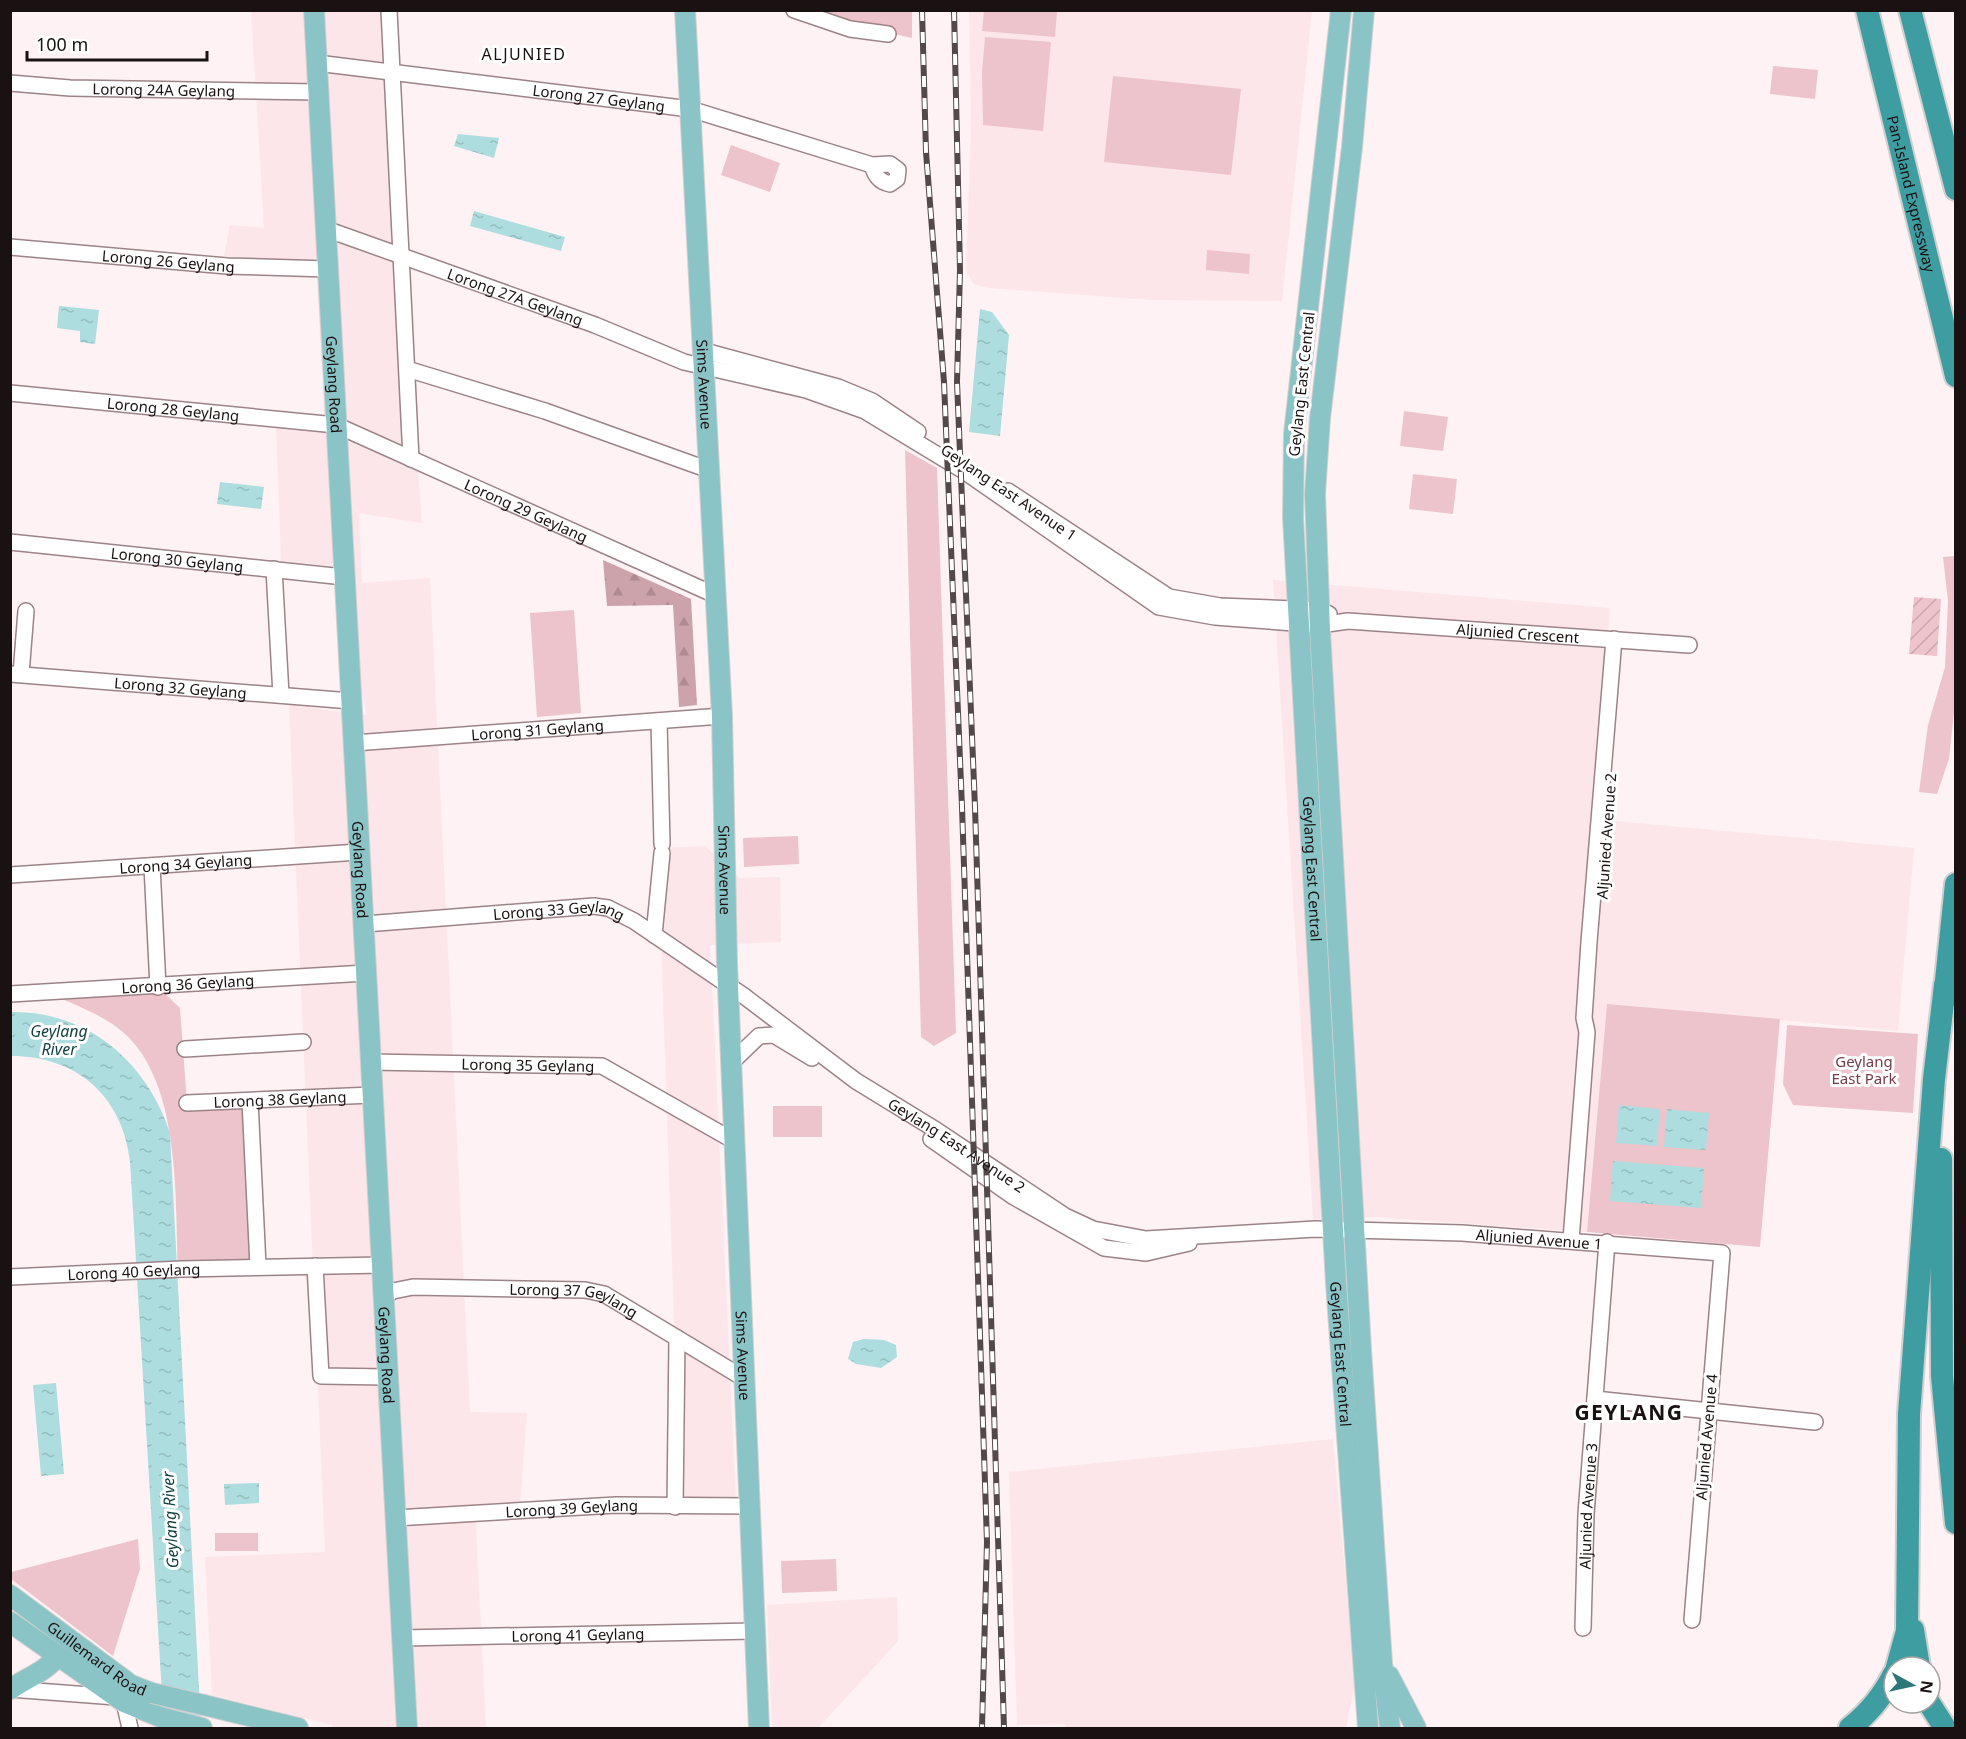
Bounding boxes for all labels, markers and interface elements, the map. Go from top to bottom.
scale bar [27,24,207,62]
text: 100 m [36,32,88,56]
district label: ALJUNIED [482,43,566,65]
street label: Lorong 24A Geylang [92,78,235,101]
street label: Lorong 27 Geylang [532,80,666,116]
street label: Pan-Island Expressway [1883,113,1940,274]
street label: Lorong 26 Geylang [101,245,235,276]
street label: Lorong 27A Geylang [445,263,586,330]
street label: Geylang East Central [1283,311,1319,457]
street label: Geylang Road [322,335,347,434]
street label: Sims Avenue [692,339,717,430]
street label: Lorong 28 Geylang [106,393,240,425]
street label: Geylang East Avenue 1 [937,439,1081,545]
street label: Lorong 29 Geylang [461,474,591,547]
street label: Lorong 30 Geylang [110,543,244,576]
street label: Aljunied Crescent [1456,619,1580,647]
street label: Lorong 32 Geylang [113,672,248,703]
street label: Lorong 31 Geylang [470,715,605,744]
street label: Aljunied Avenue 2 [1592,772,1620,900]
street label: Geylang East Central [1299,796,1327,942]
street label: Geylang Road [348,820,373,919]
street label: Sims Avenue [714,825,736,915]
street label: Lorong 34 Geylang [119,849,253,878]
street label: Lorong 33 Geylang [492,896,628,925]
street label: Lorong 36 Geylang [121,970,255,997]
water label: Geylang River [30,1020,88,1060]
park label: Geylang East Park [1832,1051,1896,1088]
street label: Lorong 35 Geylang [461,1054,595,1076]
street label: Lorong 38 Geylang [213,1086,347,1112]
street label: Geylang East Avenue 2 [884,1093,1029,1197]
street label: Aljunied Avenue 1 [1475,1224,1603,1254]
street label: Lorong 40 Geylang [67,1259,201,1284]
street label: Lorong 37 Geylang [509,1279,642,1322]
street label: Geylang East Central [1326,1281,1356,1427]
street label: Geylang Road [374,1306,399,1404]
street label: Sims Avenue [732,1310,755,1401]
street label: Aljunied Avenue 4 [1691,1373,1722,1501]
district label: GEYLANG [1574,1398,1684,1426]
street label: Aljunied Avenue 3 [1575,1442,1601,1570]
water label: Geylang River [156,1470,184,1569]
street label: Lorong 39 Geylang [505,1495,638,1521]
street label: Guillemard Road [43,1616,150,1700]
street label: Lorong 41 Geylang [511,1623,645,1646]
north arrow [1882,1655,1942,1715]
text: N [1915,1679,1939,1695]

